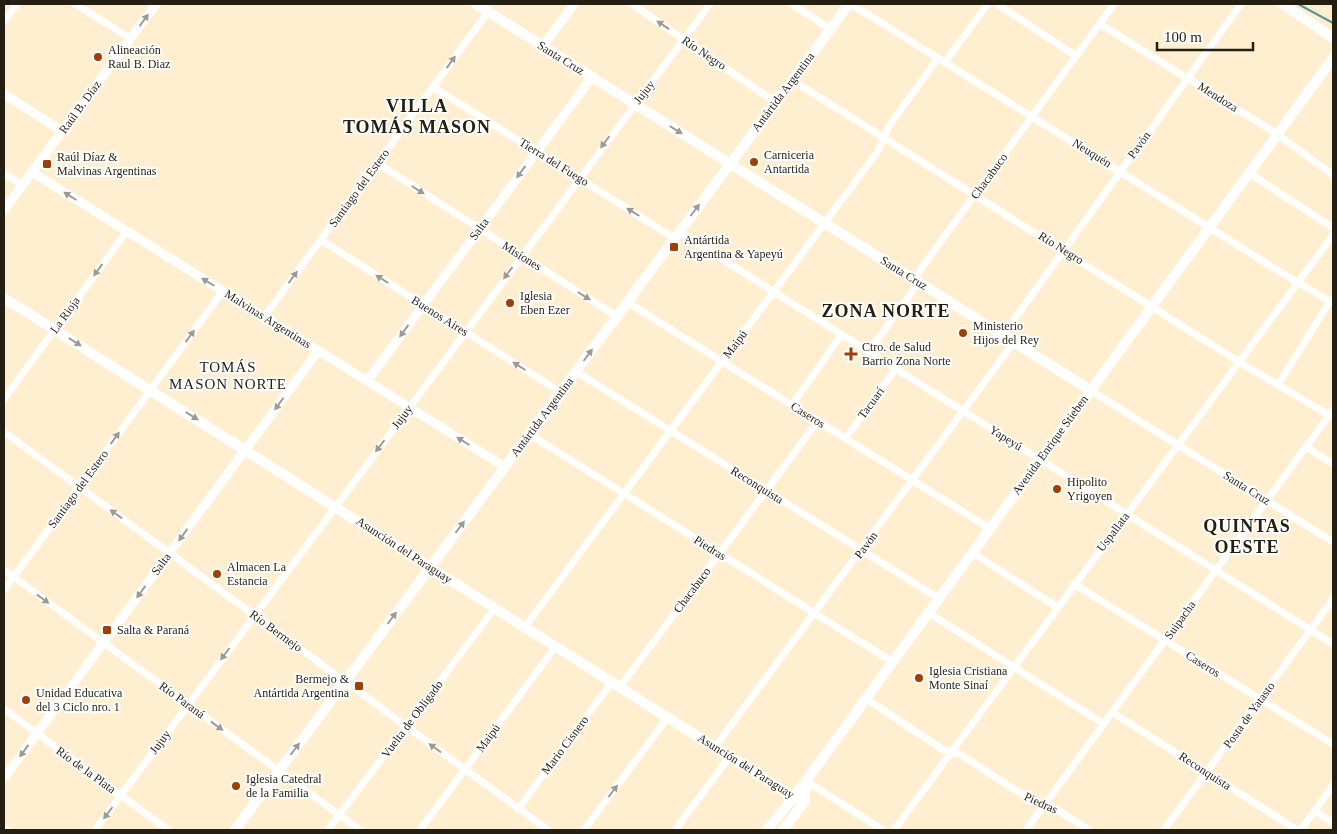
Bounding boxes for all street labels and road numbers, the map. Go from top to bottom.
street label: Río Negro [679,33,729,73]
street label: Santa Cruz [535,38,587,78]
street label: Antártida Argentina [749,49,818,134]
street label: Jujuy [630,77,658,107]
street label: Raúl B. Díaz [56,78,104,136]
street label: Mendoza [1195,79,1241,115]
street label: Pavón [1125,129,1153,161]
street label: Tierra del Fuego [517,135,591,189]
street label: Neuquén [1070,136,1114,170]
street label: Santiago del Estero [326,146,392,230]
street label: Chacabuco [968,150,1010,202]
street label: Salta [466,215,492,243]
street label: Río Negro [1036,229,1086,267]
street label: Misiones [500,238,545,274]
street label: Santa Cruz [878,253,930,293]
street label: Malvinas Argentinas [222,287,314,351]
street label: La Rioja [47,293,83,336]
street label: Buenos Aires [409,293,471,339]
street label: Maipú [720,327,750,361]
street label: Antártida Argentina [508,374,577,459]
street label: Tacuarí [855,384,888,422]
street label: Avenida Enrique Stieben [1009,392,1091,498]
street label: Caseros [788,399,828,431]
street label: Jujuy [389,402,415,432]
street label: Yapeyú [987,422,1025,454]
street label: Santiago del Estero [45,447,111,531]
street label: Reconquista [728,463,786,507]
street label: Santa Cruz [1221,468,1273,508]
street label: Uspallata [1094,509,1133,554]
street label: Asunción del Paraguay [354,514,454,586]
street label: Pavón [851,529,881,561]
street label: Piedras [691,533,729,563]
street label: Salta [148,550,174,578]
street label: Chacabuco [670,564,714,616]
street label: Suipacha [1161,598,1199,642]
street label: Río Bermejo [247,607,305,655]
street label: Caseros [1183,648,1223,680]
street label: Vuelta de Obligado [378,678,446,760]
street label: Río Paraná [156,679,208,722]
street label: Posta de Yatasto [1220,679,1278,751]
street label: Mario Cisnero [538,713,592,777]
street label: Maipú [473,721,503,755]
street label: Jujuy [147,727,173,757]
street label: Asunción del Paraguay [695,731,797,801]
street label: Río de la Plata [53,744,119,797]
street label: Reconquista [1176,749,1234,793]
street label: Piedras [1022,789,1060,817]

